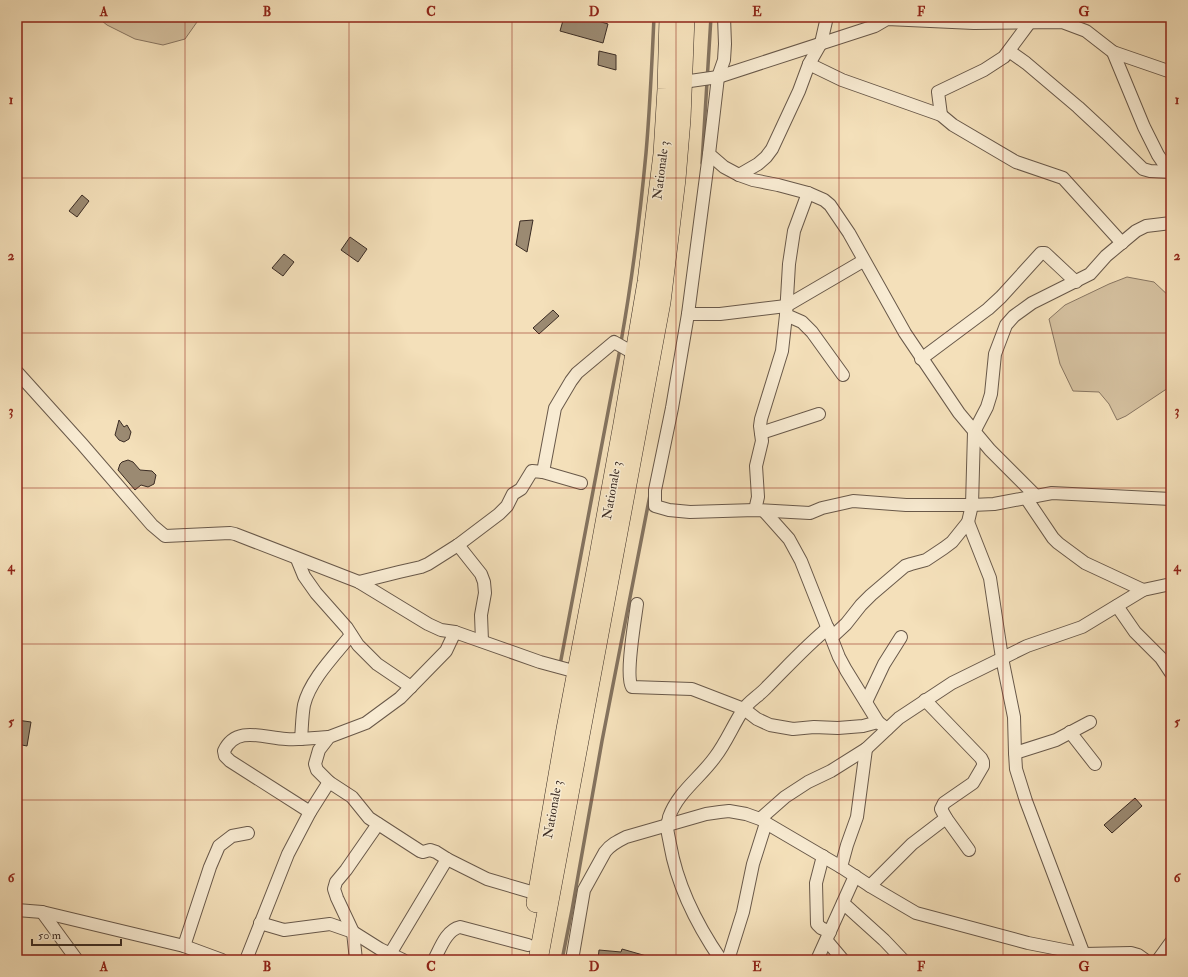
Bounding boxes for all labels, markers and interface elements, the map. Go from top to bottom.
text: A [99,4,109,20]
text: B [263,4,271,20]
text: C [426,4,436,20]
text: D [589,4,600,20]
text: E [752,4,762,20]
text: F [917,4,926,20]
text: G [1079,4,1090,20]
text: 1 [9,92,14,108]
text: 1 [1175,92,1180,108]
street label: Nationale 3 [649,140,673,200]
text: 2 [8,248,15,264]
text: 2 [1174,248,1181,264]
text: 3 [9,403,14,419]
text: 3 [1175,403,1180,419]
street label: Nationale 3 [599,460,625,521]
text: 4 [6,559,15,575]
text: 4 [1172,559,1181,575]
text: 5 [8,714,14,730]
text: 5 [1174,714,1180,730]
street label: Nationale 3 [540,779,566,840]
text: 6 [8,870,16,886]
text: 6 [1174,870,1182,886]
scale bar [32,921,121,947]
text: 50 m [38,928,62,943]
text: A [99,959,109,975]
text: B [263,959,271,975]
text: C [426,959,436,975]
text: D [589,959,600,975]
text: E [752,959,762,975]
text: F [917,959,926,975]
text: G [1079,959,1090,975]

